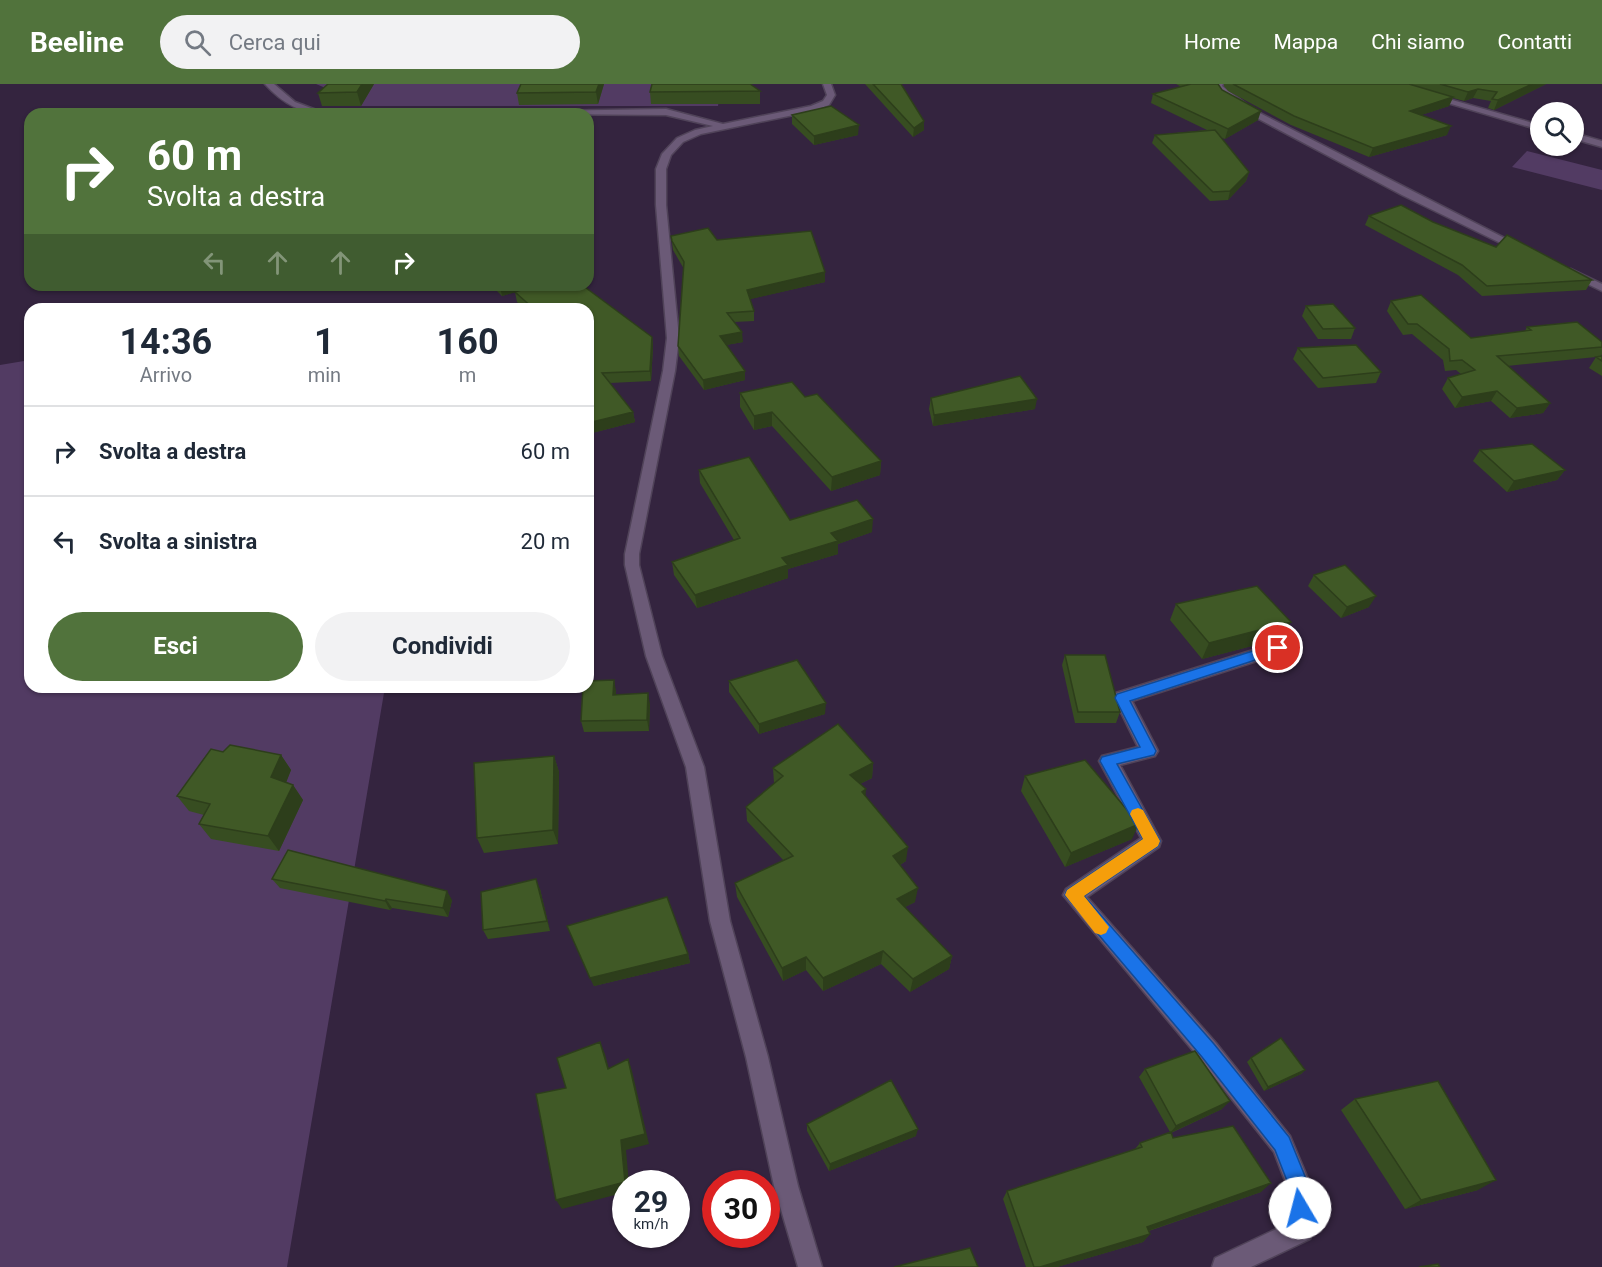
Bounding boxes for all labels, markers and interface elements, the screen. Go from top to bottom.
search box [160,15,580,69]
text: Beeline [30,26,124,59]
icon: search [181,26,214,59]
text: Cerca qui [229,30,321,55]
text: Home [1184,30,1241,54]
text: Mappa [1274,30,1338,54]
text: Chi siamo [1371,30,1465,54]
text: Contatti [1498,30,1572,54]
map controls [1530,102,1584,156]
button: search [1530,102,1584,156]
text: 60 m [147,131,242,180]
icon: right [48,132,126,210]
text: Svolta a destra [147,181,325,213]
icon: left [198,246,231,279]
icon: ahead [261,246,294,279]
icon: ahead [324,246,357,279]
icon: right [387,246,420,279]
text: 14:36 [119,321,212,363]
text: 1 [314,321,335,363]
text: 160 [437,321,499,363]
text: Arrivo [140,363,192,387]
text: min [308,363,341,387]
text: m [459,363,476,387]
icon: right [48,435,81,468]
text: Svolta a destra [99,439,246,464]
text: 60 m [521,439,570,464]
icon: left [48,525,81,558]
text: Svolta a sinistra [99,529,257,554]
text: 20 m [521,529,570,554]
button: Esci [48,612,303,681]
button: Condividi [315,612,570,681]
pin [1252,622,1303,673]
icon: arrive [1261,631,1294,664]
speed limit sign: 30 [702,1170,780,1248]
position arrow [1268,1176,1332,1240]
text: 29 [634,1184,668,1219]
text: km/h [633,1215,669,1233]

